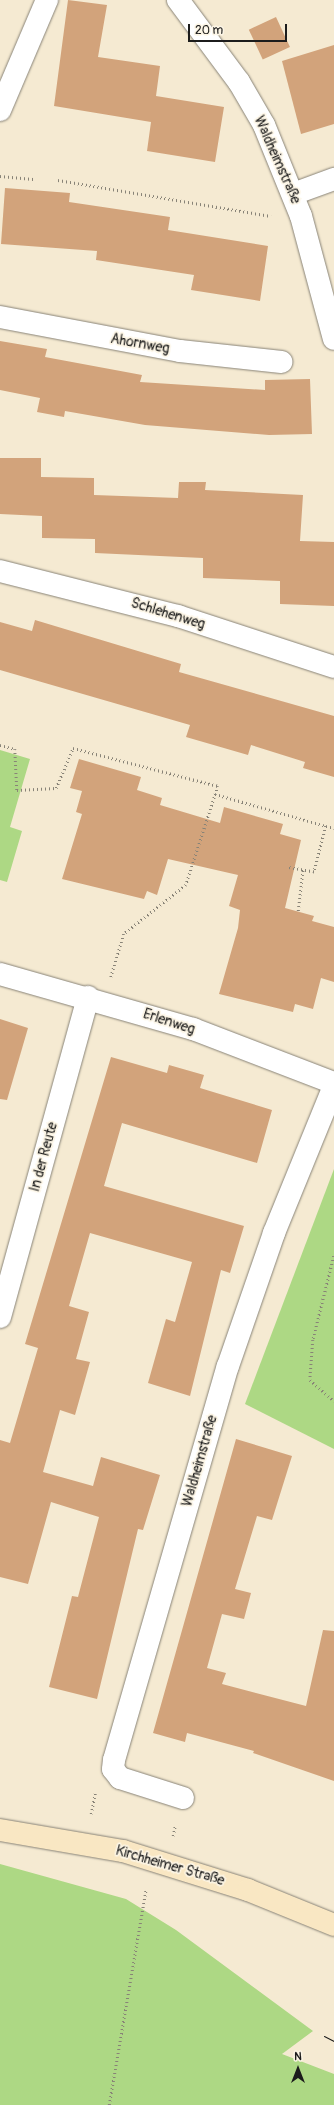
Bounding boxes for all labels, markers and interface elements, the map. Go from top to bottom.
scale bar [190,16,289,42]
text: 20 m [195,23,223,38]
street label: Waldheimstraße [250,113,304,207]
street label: Ahornweg [109,331,171,357]
street label: Schlehenweg [129,595,207,633]
street label: Erlenweg [141,1006,197,1038]
street label: In der Reute [27,1120,61,1194]
street label: Waldheimstraße [179,1413,221,1509]
street label: Kirchheimer Straße [114,1842,226,1890]
north arrow [278,2049,318,2089]
text: N [294,2050,302,2063]

